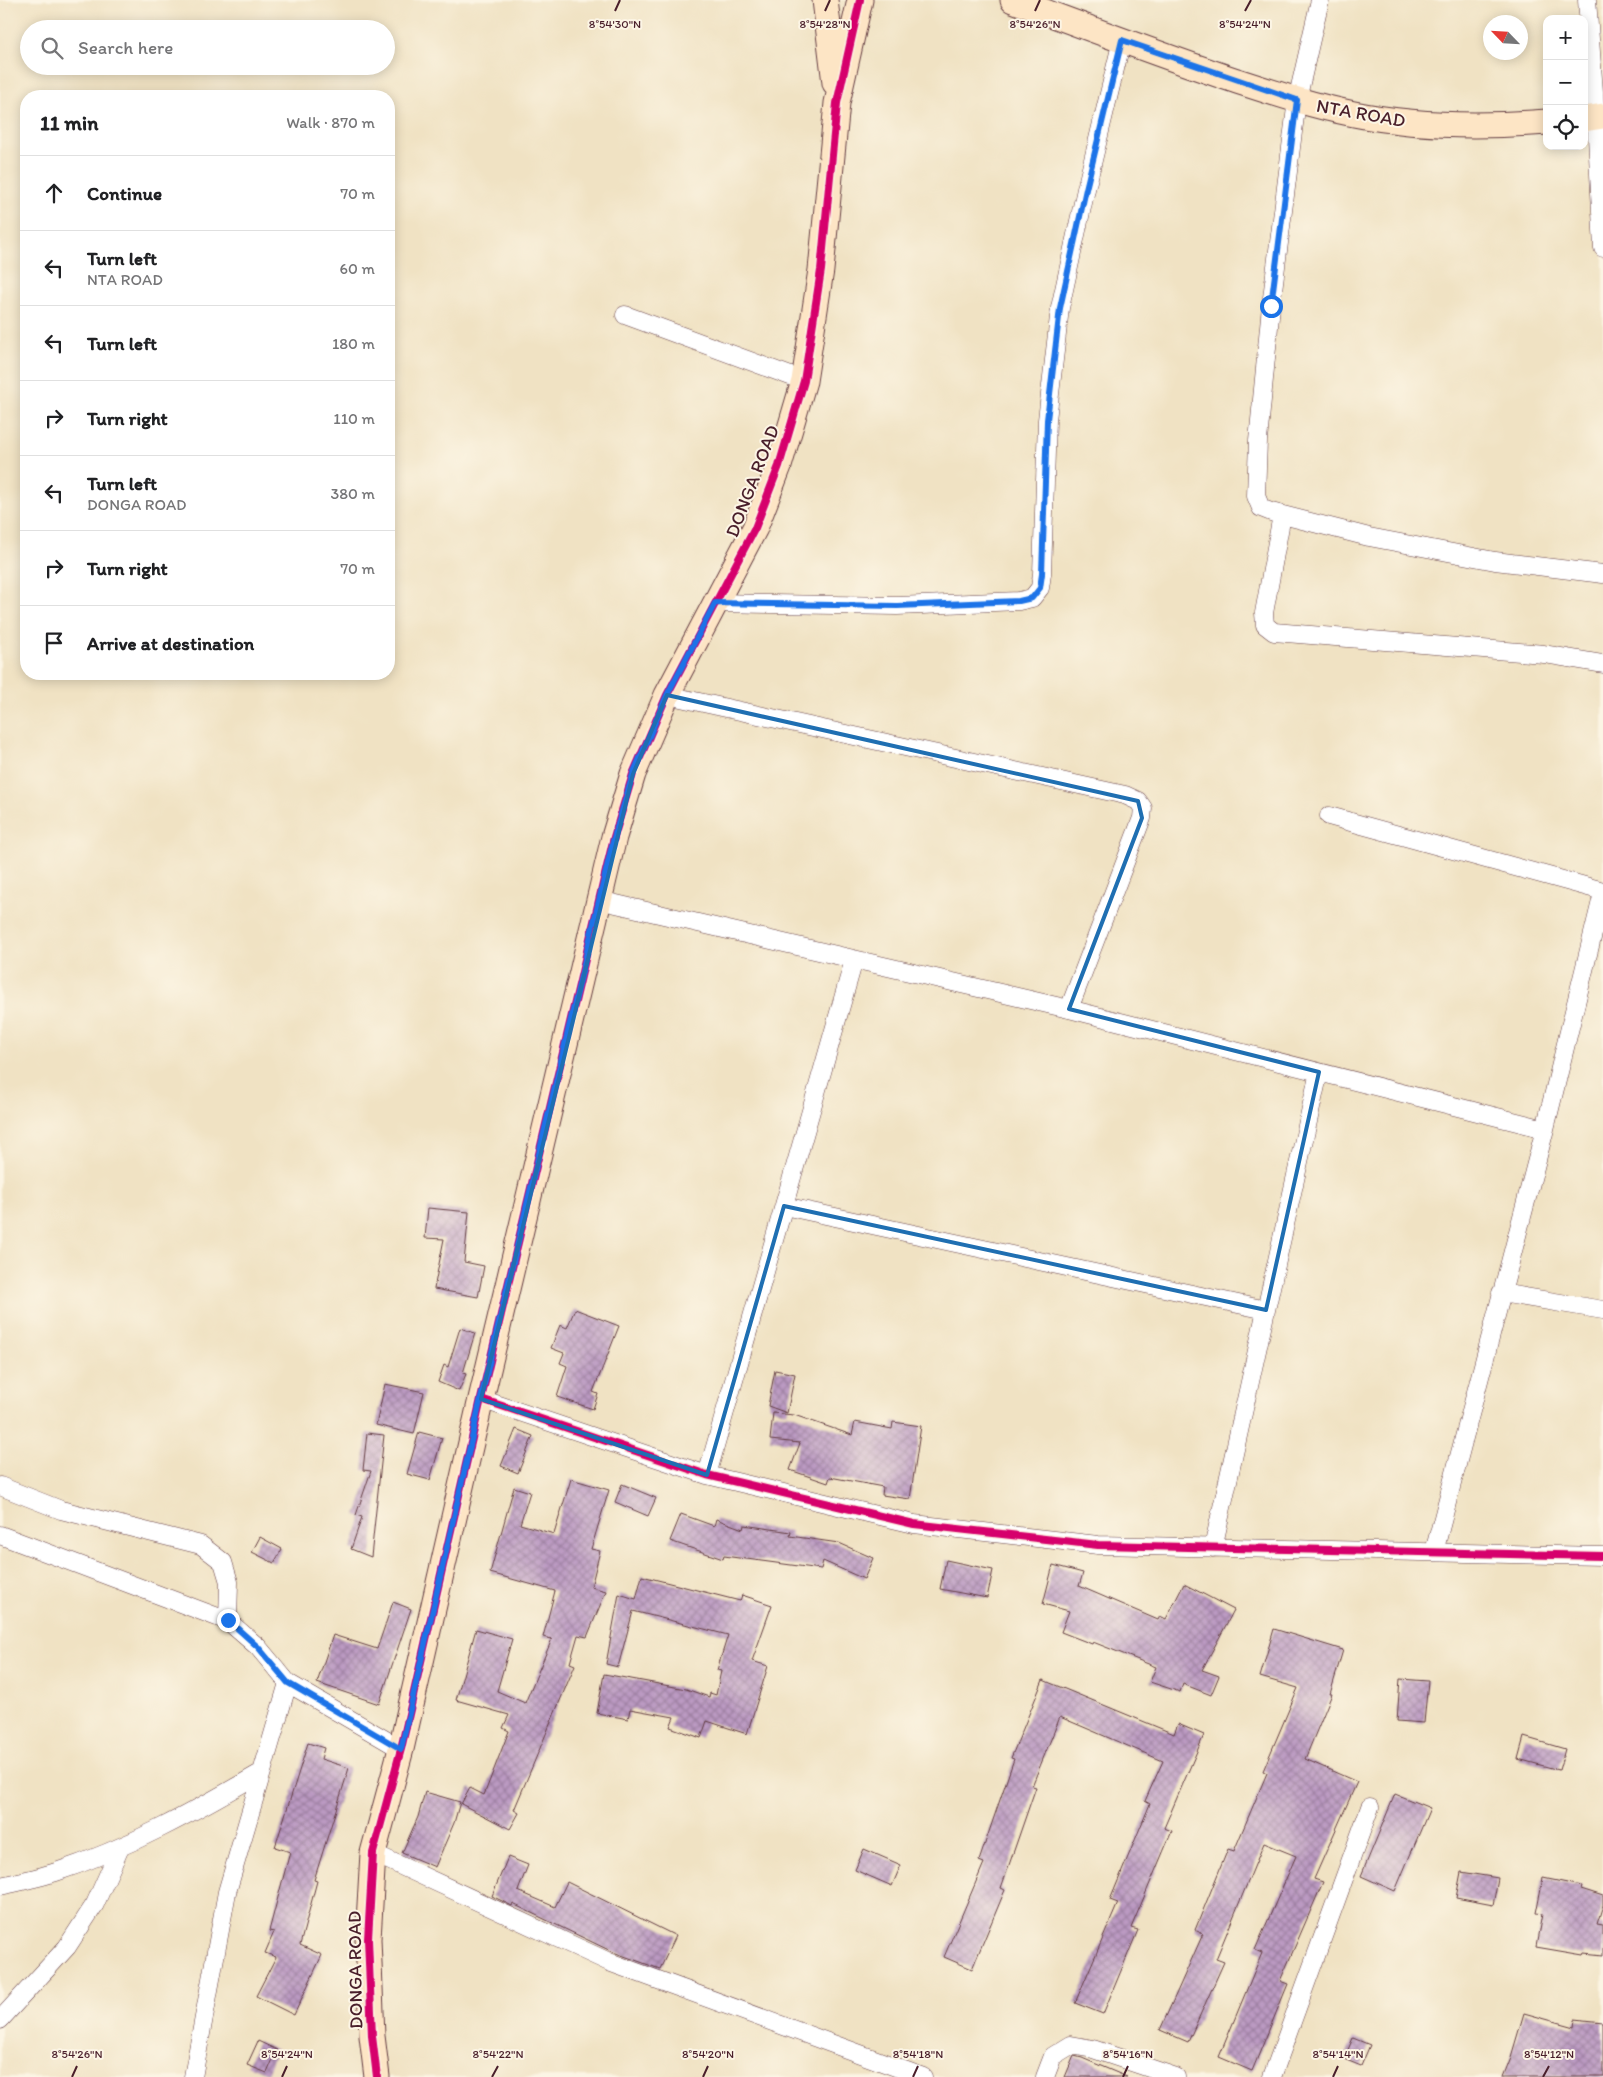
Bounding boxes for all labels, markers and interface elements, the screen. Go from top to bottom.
north arrow [1483,15,1528,60]
map controls [1543,15,1588,150]
button: + [1543,15,1588,60]
text: 8°54'30"N [589,17,641,31]
text: 8°54'28"N [799,17,851,31]
text: 8°54'26"N [1009,17,1061,31]
text: 8°54'24"N [1219,17,1271,31]
search box [20,20,395,75]
icon: search [38,34,66,62]
text: Search here [78,36,173,59]
button: − [1543,60,1588,105]
street label: NTA ROAD [1315,94,1407,132]
button: locate [1543,105,1588,150]
text: 11 min [40,110,98,135]
text: Walk · 870 m [286,113,375,132]
icon: ahead [40,179,68,207]
text: Continue [87,182,162,205]
text: 70 m [340,184,375,203]
text: Turn left [87,247,157,270]
icon: left [40,254,68,282]
text: 60 m [340,259,375,278]
text: NTA ROAD [87,270,163,289]
route start [1260,295,1283,318]
icon: left [40,329,68,357]
text: Turn left [87,332,157,355]
text: 180 m [332,334,375,353]
icon: right [40,404,68,432]
text: Turn right [87,407,168,430]
text: 110 m [333,409,375,428]
street label: DONGA ROAD [720,422,784,540]
text: Turn left [87,472,157,495]
icon: left [40,479,68,507]
text: 380 m [331,484,375,503]
text: DONGA ROAD [87,495,186,514]
icon: right [40,554,68,582]
text: Turn right [87,557,168,580]
text: 70 m [340,559,375,578]
icon: arrive [40,629,68,657]
text: Arrive at destination [87,632,254,655]
route end [217,1609,240,1632]
street label: DONGA ROAD [342,1911,368,2029]
text: 8°54'26"N [51,2047,103,2061]
text: 8°54'24"N [261,2047,313,2061]
text: 8°54'22"N [473,2047,523,2061]
text: 8°54'20"N [682,2047,734,2061]
text: 8°54'18"N [893,2047,943,2061]
text: 8°54'16"N [1103,2047,1153,2061]
text: 8°54'14"N [1312,2047,1364,2061]
text: 8°54'12"N [1524,2047,1574,2061]

